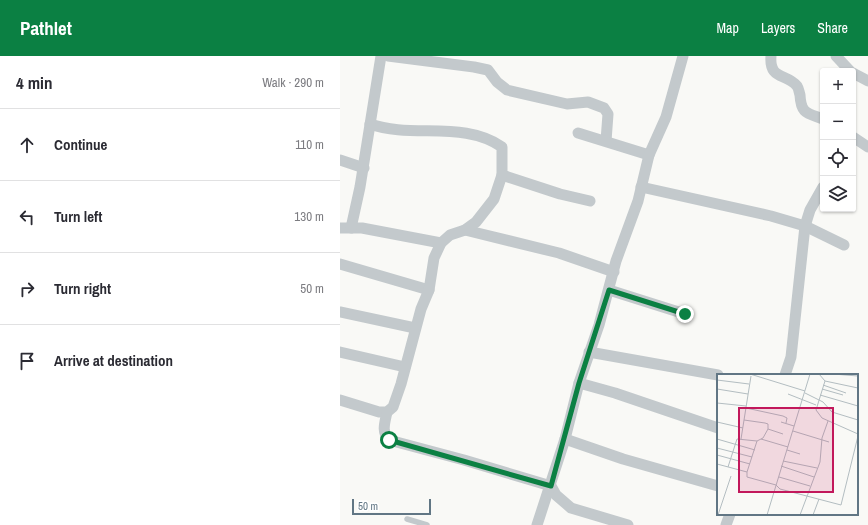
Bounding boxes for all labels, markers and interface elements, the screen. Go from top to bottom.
text: Pathlet [20,15,72,41]
text: Map [717,19,739,37]
text: Layers [761,19,795,37]
text: Share [817,19,848,37]
map controls [820,68,856,212]
button: + [820,68,856,104]
text: 4 min [16,71,52,94]
text: Walk · 290 m [262,74,324,91]
button: − [820,104,856,140]
icon: ahead [16,134,38,156]
text: Continue [54,134,107,155]
text: 110 m [295,136,324,153]
button: locate [820,140,856,176]
button: layers [820,176,856,212]
icon: left [16,206,38,228]
text: Turn left [54,206,102,227]
text: 130 m [294,208,324,225]
icon: right [16,278,38,300]
text: Turn right [54,278,111,299]
text: 50 m [300,280,324,297]
route end [676,305,694,323]
icon: arrive [16,350,38,372]
text: Arrive at destination [54,350,173,371]
inset map [717,374,858,515]
route start [380,431,398,449]
scale bar [352,497,431,516]
text: 50 m [358,499,378,513]

